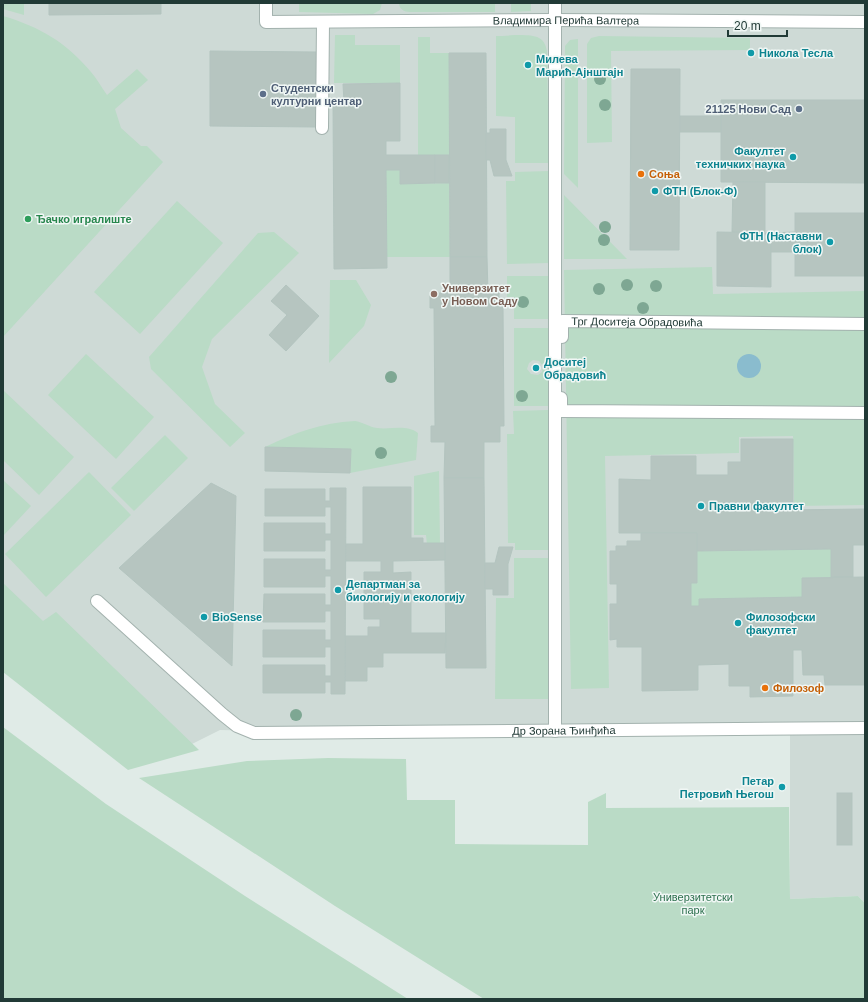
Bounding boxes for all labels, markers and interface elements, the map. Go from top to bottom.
scale bar [728,12,787,38]
street label: Владимира Перића Валтера [493,14,640,27]
text: 20 m [734,19,761,33]
place label: Никола Тесла [759,47,834,59]
marker: Никола Тесла [746,48,756,58]
place label: Милева Марић-Ајнштајн [536,53,623,78]
marker: Милева Марић-Ајнштајн [523,60,533,70]
place label: Студентски културни центар [271,82,362,107]
marker: Студентски културни центар [258,89,268,99]
place label: 21125 Нови Сад [706,103,791,115]
marker: 21125 Нови Сад [794,104,804,114]
place label: Факултет техничких наука [696,145,786,170]
marker: Факултет техничких наука [788,152,798,162]
place label: Соња [649,168,681,180]
marker: Соња [636,169,646,179]
place label: ФТН (Блок-Ф) [663,185,737,197]
marker: ФТН (Блок-Ф) [650,186,660,196]
place label: Ђачко игралиште [36,213,132,225]
marker: Ђачко игралиште [23,214,33,224]
place label: ФТН (Наставни блок) [740,230,822,255]
marker: ФТН (Наставни блок) [825,237,835,247]
place label: Универзитет у Новом Саду [442,282,519,307]
marker: Универзитет у Новом Саду [429,289,439,299]
street label: Трг Доситеја Обрадовића [571,315,704,328]
place label: Доситеј Обрадовић [544,356,606,381]
marker: Доситеј Обрадовић [531,363,541,373]
place label: Правни факултет [709,500,805,512]
marker: Правни факултет [696,501,706,511]
place label: Департман за биологију и екологију [346,578,466,603]
marker: Департман за биологију и екологију [333,585,343,595]
place label: BioSense [212,611,262,623]
place label: Филозофски факултет [746,611,816,636]
marker: BioSense [199,612,209,622]
marker: Филозофски факултет [733,618,743,628]
place label: Филозоф [773,682,824,694]
marker: Филозоф [760,683,770,693]
street label: Др Зорана Ђинђића [512,724,616,737]
place label: Петар Петровић Његош [680,775,774,800]
marker: Петар Петровић Његош [777,782,787,792]
park label: Универзитетски парк [653,891,733,916]

